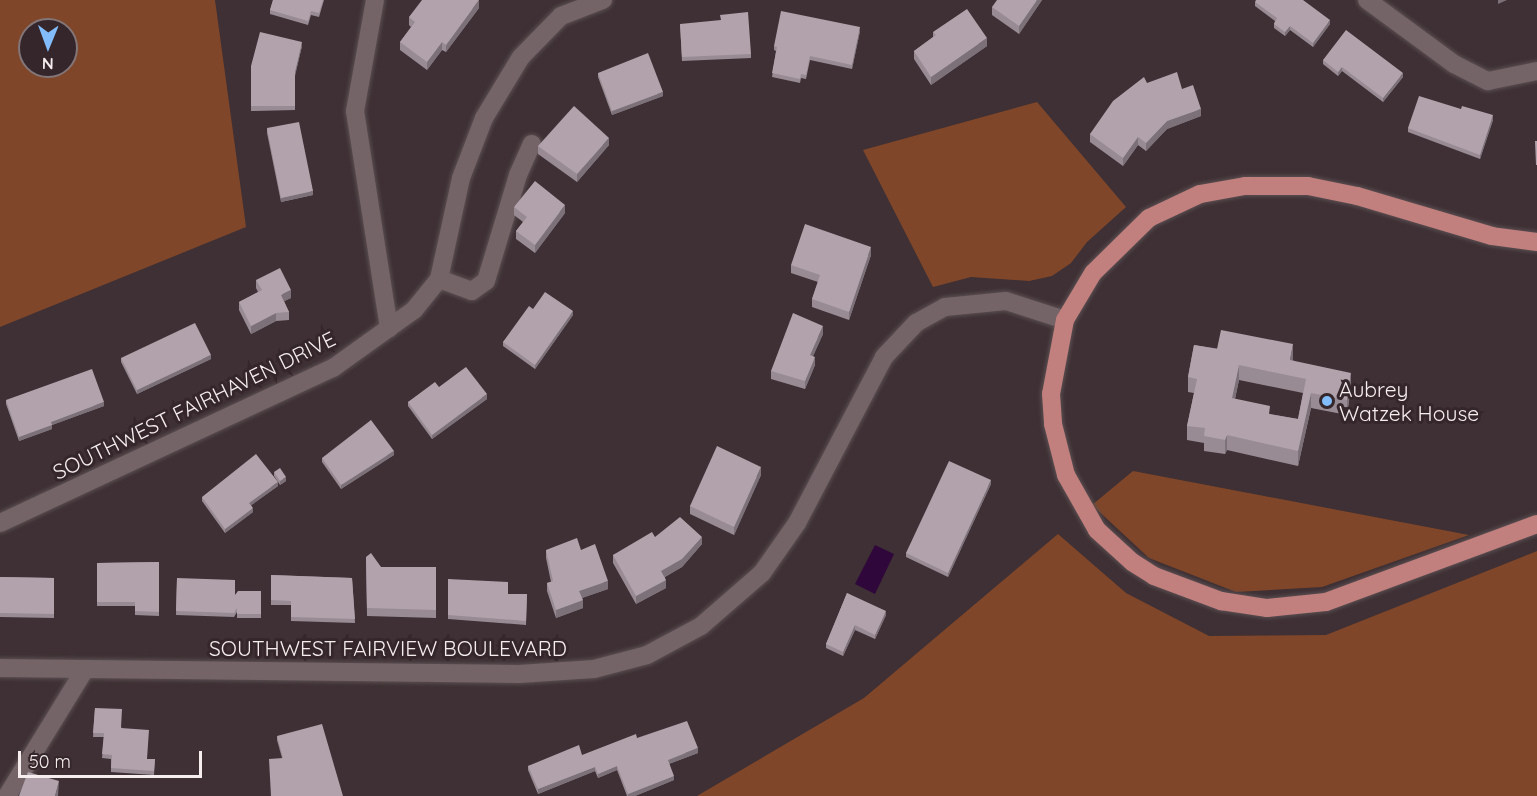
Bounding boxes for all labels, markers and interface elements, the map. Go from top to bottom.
north arrow [18,18,78,78]
text: N [42,54,54,74]
street label: SOUTHWEST FAIRHAVEN DRIVE [49,325,339,485]
place label: Aubrey Watzek House [1339,376,1479,426]
marker: Aubrey Watzek House [1320,394,1334,408]
street label: SOUTHWEST FAIRVIEW BOULEVARD [209,635,567,661]
scale bar [21,739,206,777]
text: 50 m [29,750,71,773]

